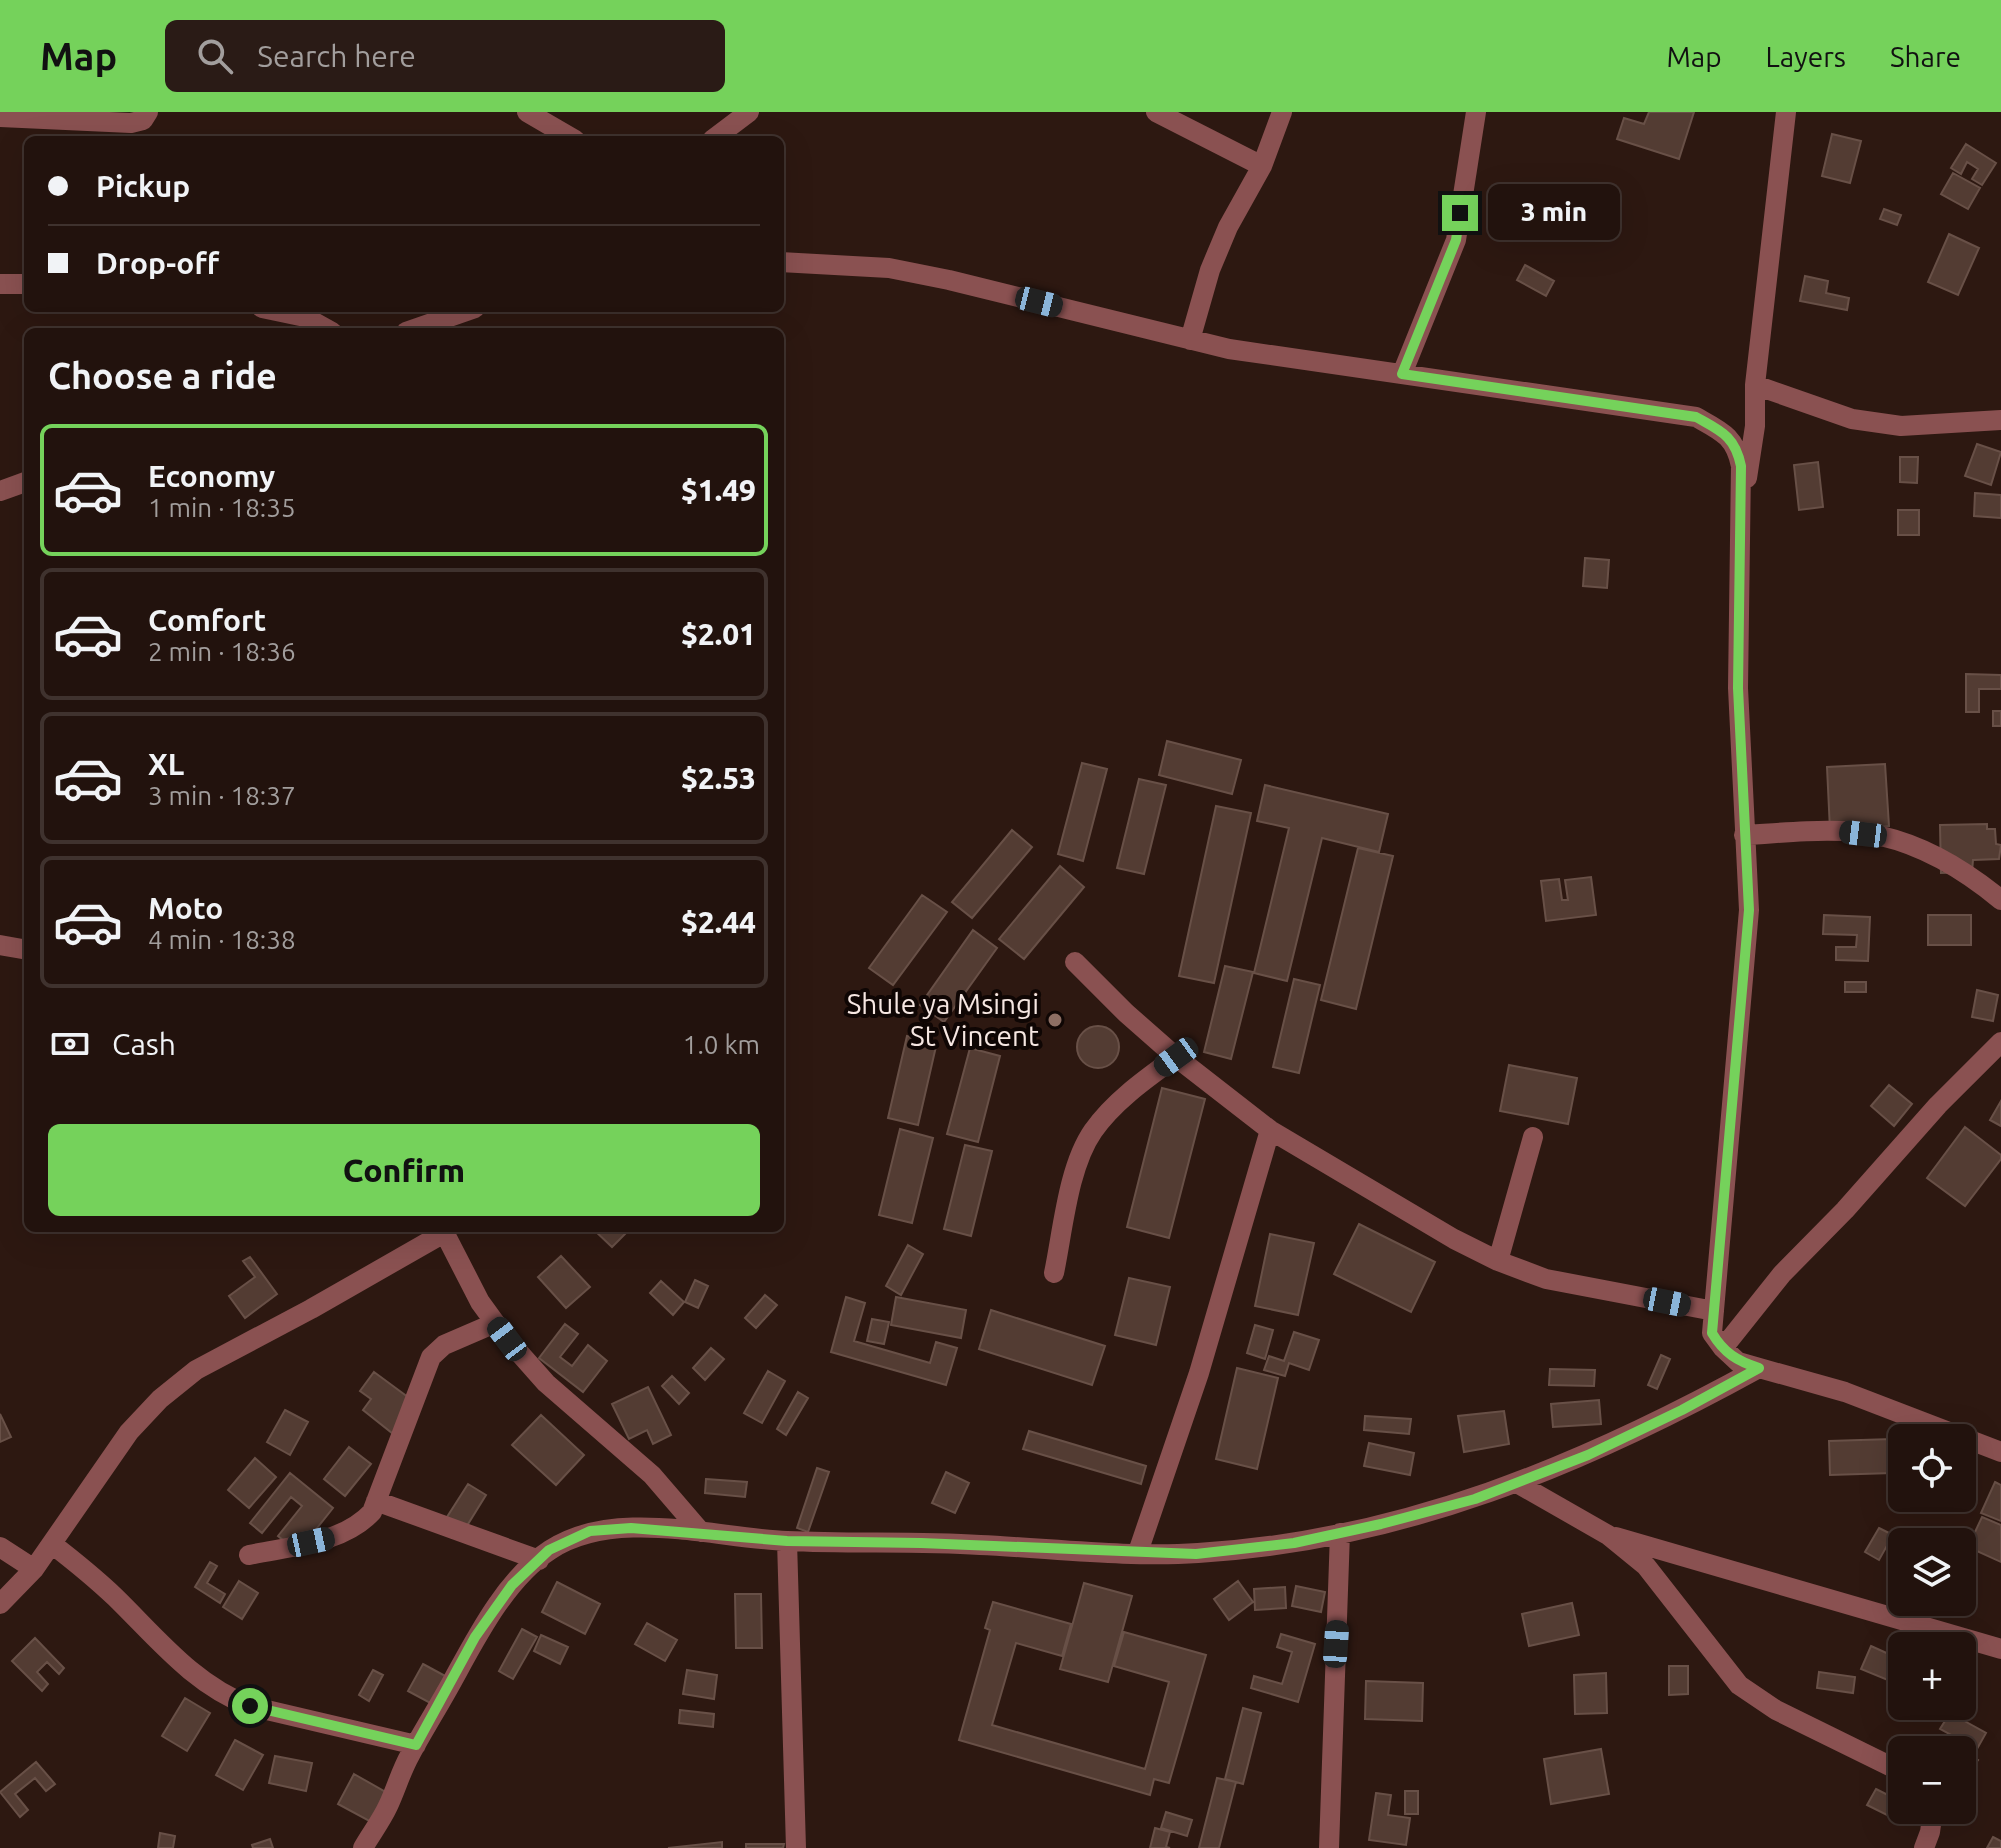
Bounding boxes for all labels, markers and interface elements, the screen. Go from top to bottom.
search box [165,20,725,92]
icon: search [193,34,237,78]
text: Map [40,35,117,77]
text: Search here [257,39,416,73]
text: Map [1666,41,1722,72]
text: Layers [1766,41,1846,72]
text: Share [1890,41,1961,72]
text: Pickup [96,169,190,203]
callout: 3 min [1488,185,1620,241]
route end [1442,195,1478,231]
text: 3 min [1521,197,1587,226]
text: Drop-off [96,246,219,280]
car [1013,285,1065,319]
text: Choose a ride [48,355,277,396]
icon: car [52,454,124,526]
text: Economy [148,459,275,493]
text: $1.49 [681,473,756,507]
text: 1 min · 18:35 [148,493,296,522]
icon: car [52,598,124,670]
text: Comfort [148,603,266,637]
text: $2.01 [681,617,756,651]
text: 2 min · 18:36 [148,637,296,666]
icon: car [52,742,124,814]
text: XL [148,747,184,781]
text: $2.53 [681,761,756,795]
text: 3 min · 18:37 [148,781,296,810]
car [1838,819,1888,849]
icon: car [52,886,124,958]
text: Moto [148,891,223,925]
text: $2.44 [681,905,756,939]
text: 4 min · 18:38 [148,925,296,954]
place label: Shule ya Msingi St Vincent [847,988,1039,1051]
marker: Shule ya Msingi St Vincent [1046,1011,1064,1029]
icon: cash [48,1022,92,1066]
text: Cash [112,1027,176,1061]
text: 1.0 km [683,1030,760,1059]
car [1150,1033,1202,1081]
button: Confirm [48,1124,760,1216]
car [1641,1286,1693,1318]
car [483,1313,531,1365]
map controls [1888,1424,1976,1824]
button: locate [1888,1424,1976,1512]
car [285,1525,337,1559]
button: layers [1888,1528,1976,1616]
car [1322,1619,1350,1669]
button: + [1888,1632,1976,1720]
route start [232,1688,268,1724]
button: − [1888,1736,1976,1824]

